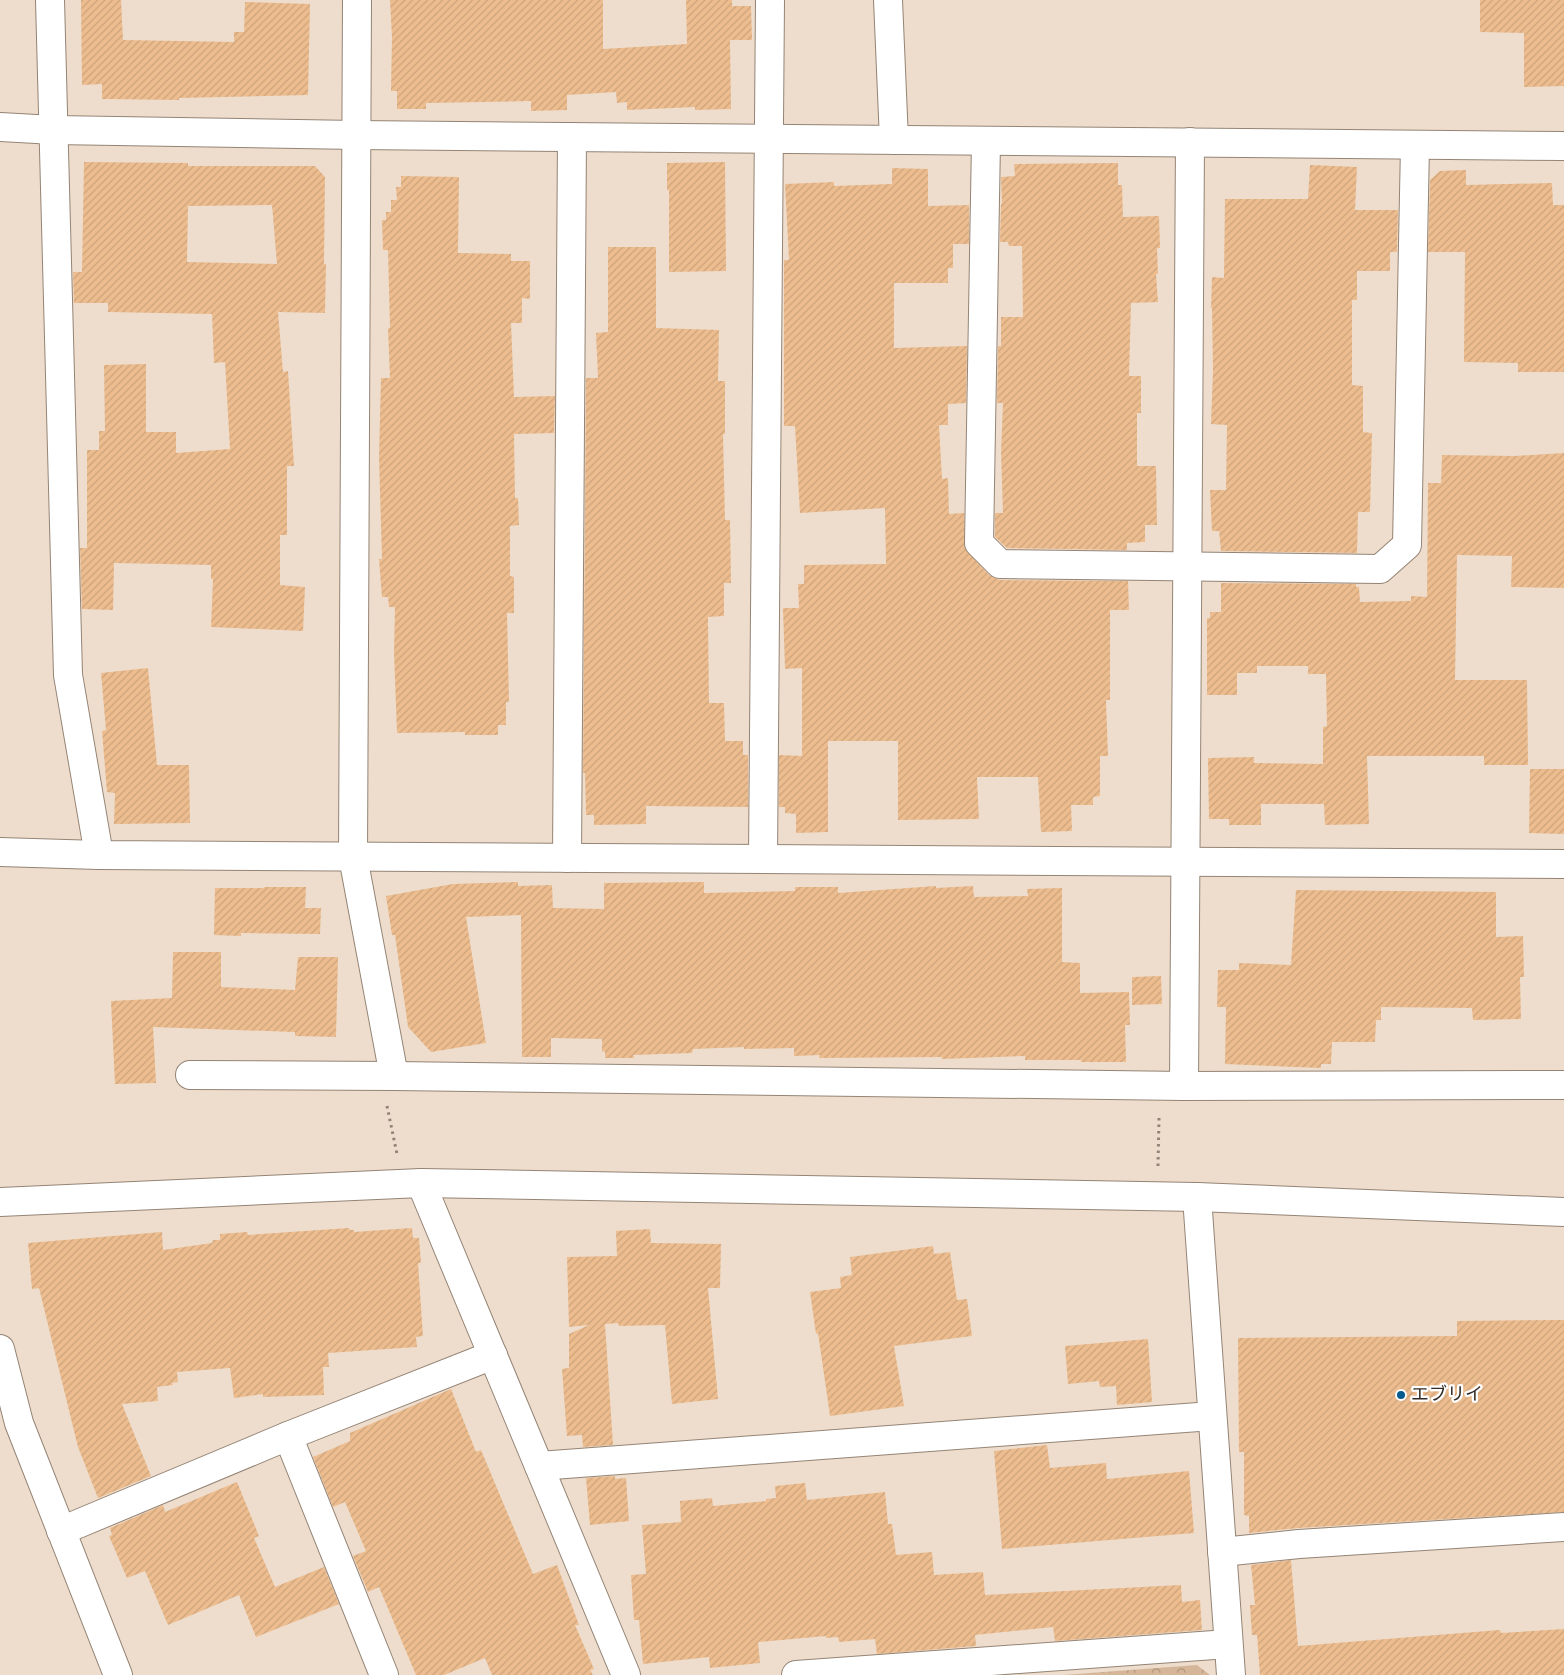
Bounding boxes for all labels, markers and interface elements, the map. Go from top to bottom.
place label: エブリイ [1411,1384,1483,1407]
marker: エブリイ [1395,1389,1407,1401]

